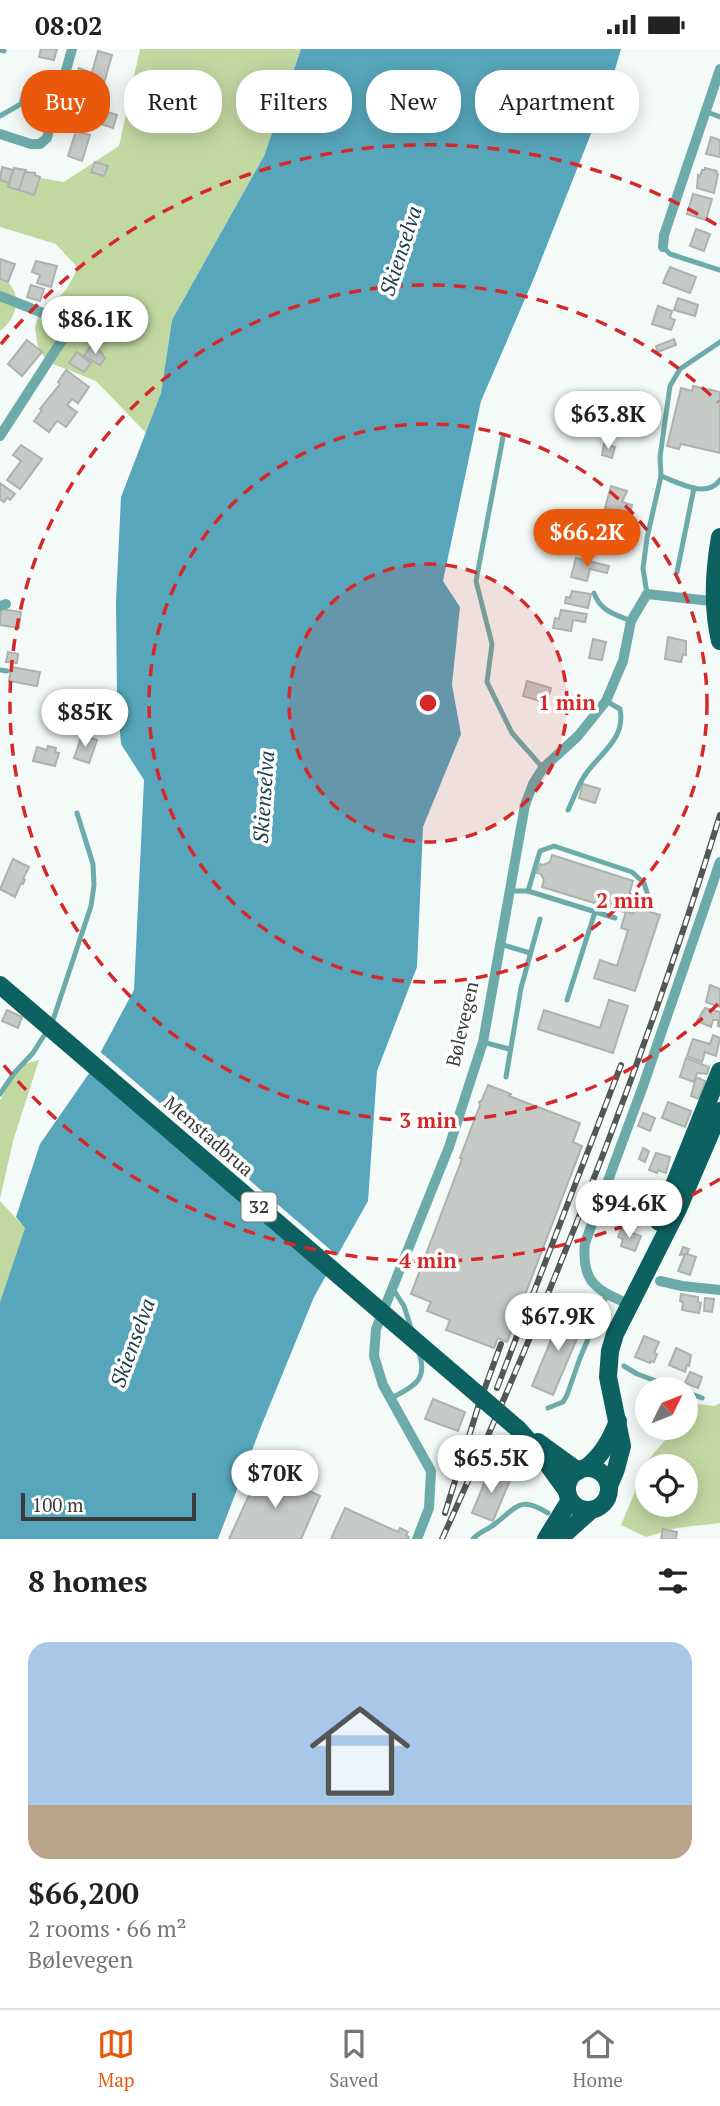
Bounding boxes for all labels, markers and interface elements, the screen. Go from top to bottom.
text: 08:02 [35,8,103,42]
chip: Buy [21,70,110,133]
chip: Rent [124,70,222,133]
chip: Filters [236,70,352,133]
chip: New [366,70,461,133]
chip: Apartment [475,70,639,133]
water label: Skienselva [372,202,428,299]
pin: $86.1K [38,296,152,356]
text: $86.1K [57,303,133,334]
pin: $63.8K [551,391,665,451]
text: $63.8K [570,398,646,429]
pin: $66.2K [530,510,644,569]
text: $66.2K [549,516,625,547]
text: 1 min [538,688,596,716]
pin: $85K [44,689,126,749]
centre of rings [416,691,440,715]
text: $85K [57,696,113,727]
water label: Skienselva [246,750,280,844]
text: 2 min [596,886,654,914]
street label: Bølevegen [440,979,483,1069]
street label: Menstadbrua [159,1090,260,1182]
text: 3 min [399,1106,457,1134]
pin: $94.6K [572,1181,686,1240]
text: $94.6K [591,1187,667,1218]
road number: 32 [242,1192,276,1221]
text: 4 min [399,1246,457,1274]
pin: $67.9K [501,1293,615,1353]
water label: Skienselva [103,1294,161,1391]
text: $67.9K [521,1300,595,1331]
north arrow [635,1377,698,1440]
map controls [635,1377,698,1517]
pin: $65.5K [434,1435,548,1495]
text: $65.5K [453,1442,529,1473]
pin: $70K [234,1451,316,1510]
button: locate [635,1454,698,1517]
text: $70K [247,1457,303,1488]
scale bar [21,1490,196,1522]
text: 100 m [32,1492,83,1517]
text: 8 homes [28,1561,147,1601]
icon: filters [654,1562,692,1600]
icon: home [297,1688,423,1814]
text: $66,200 [28,1873,139,1913]
text: 2 rooms · 66 m² [28,1913,187,1944]
text: Bølevegen [28,1944,133,1975]
tab: Map [97,2025,135,2092]
tab: Saved [329,2025,378,2092]
tab: Home [573,2025,623,2092]

